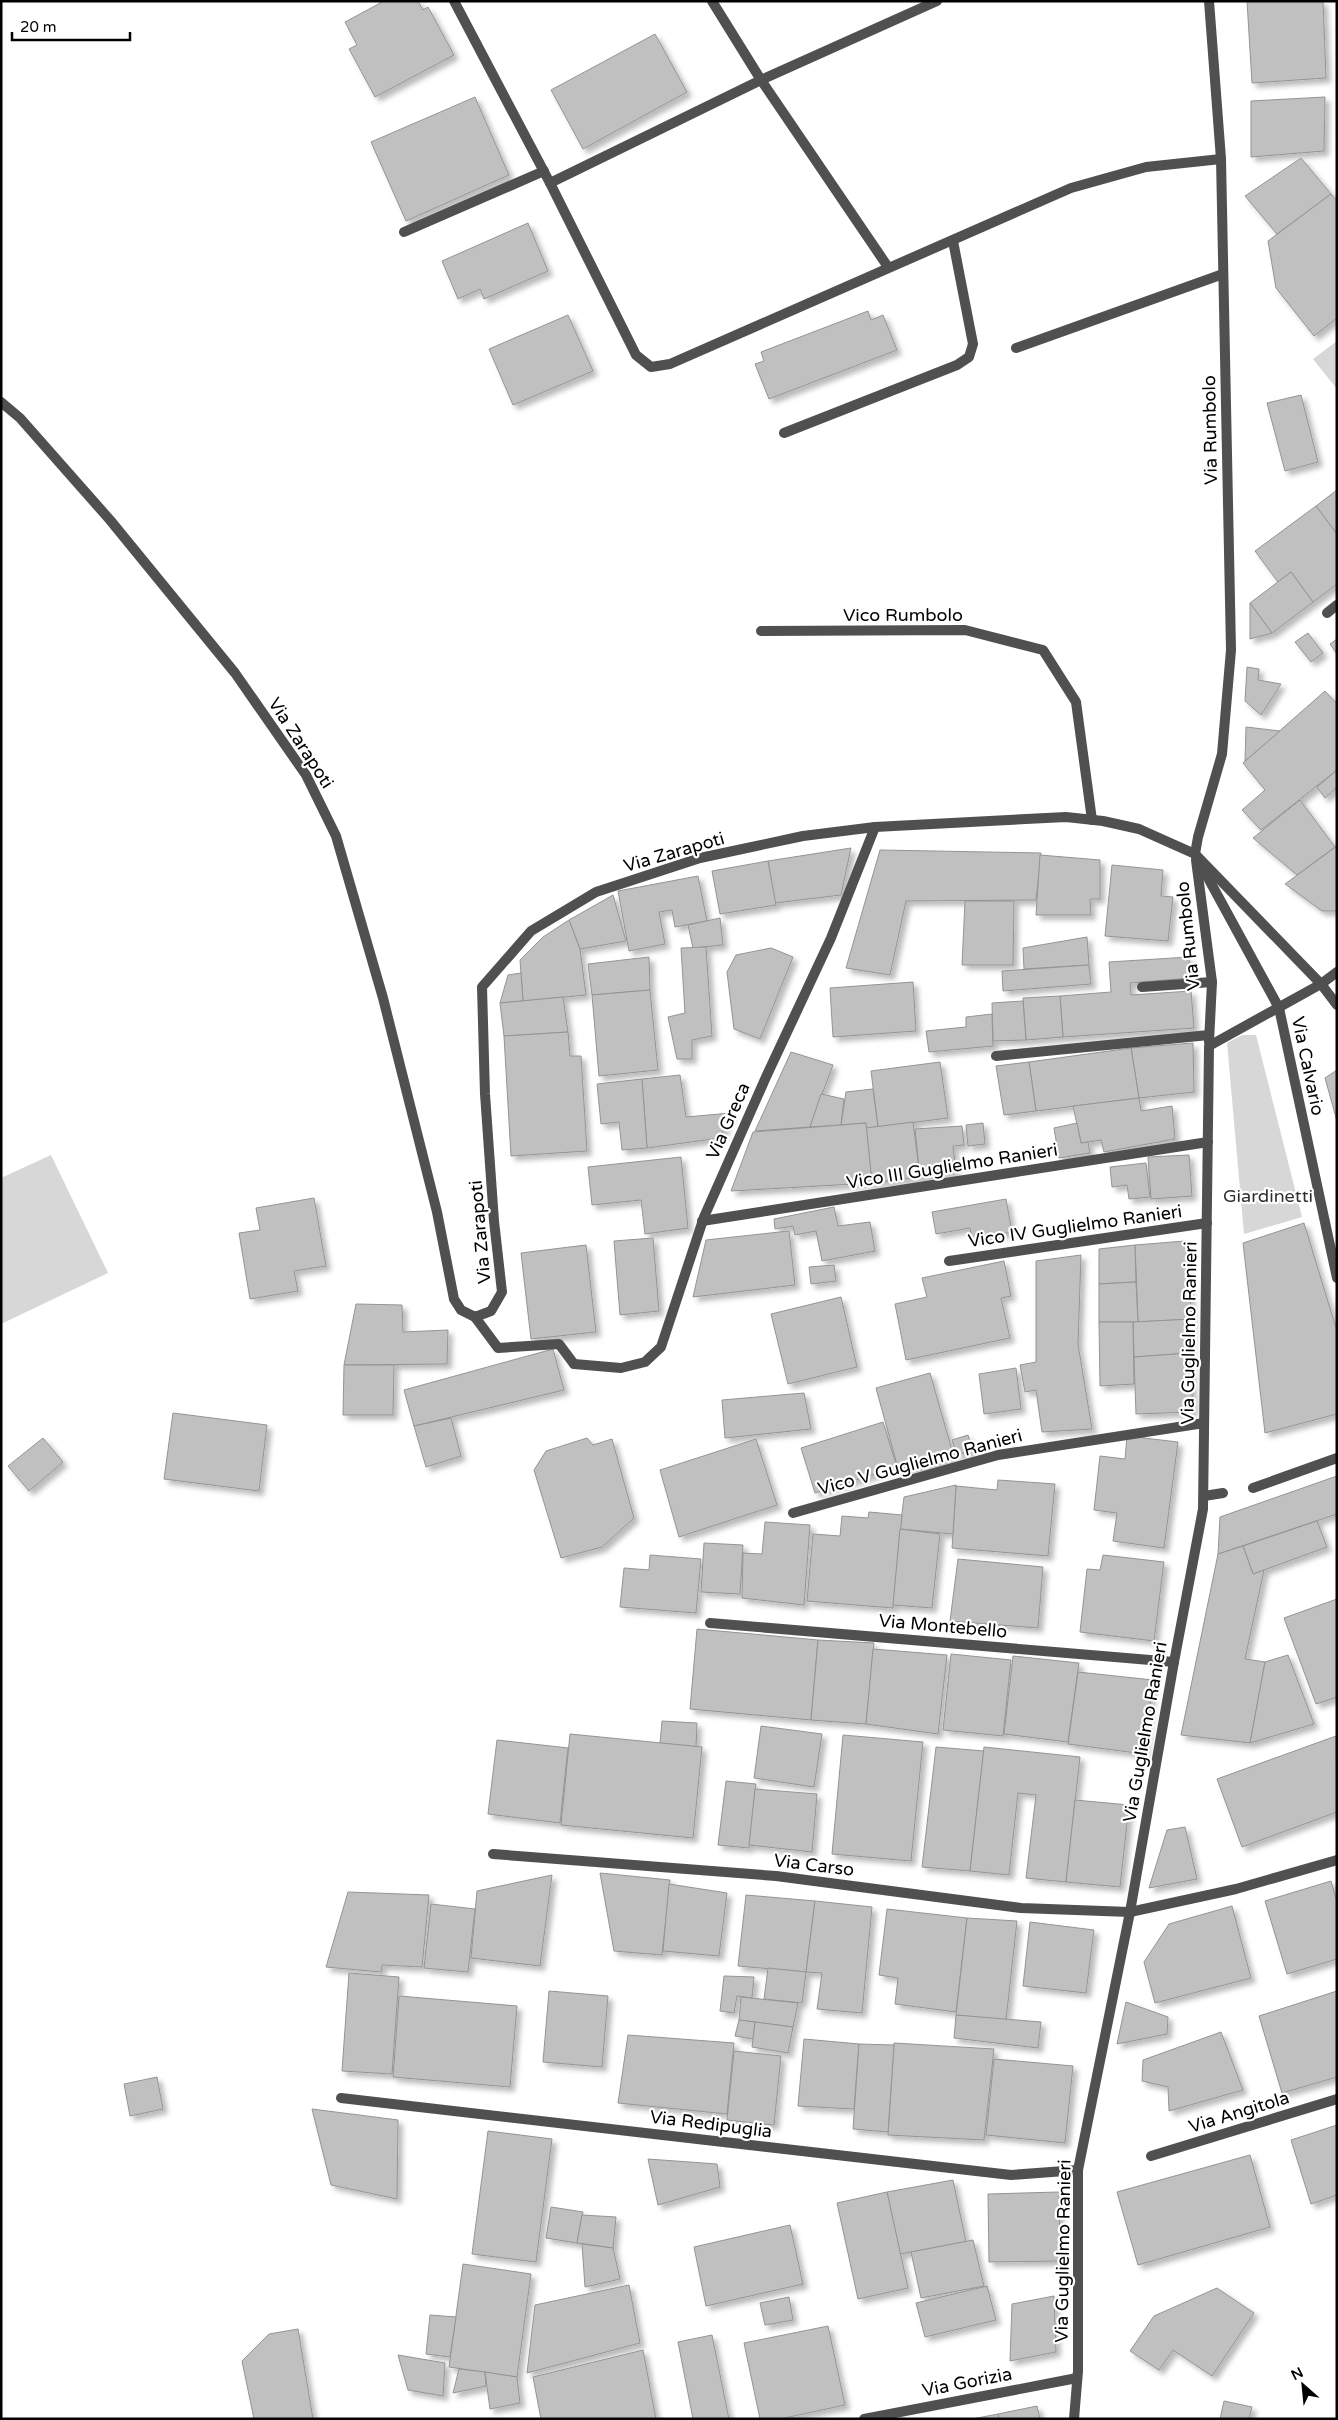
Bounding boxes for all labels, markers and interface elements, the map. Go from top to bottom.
scale bar [12,10,130,42]
text: 20 m [20,18,57,36]
street label: Via Rumbolo [1198,375,1222,485]
street label: Vico Rumbolo [843,604,963,626]
street label: Via Zarapoti [264,693,338,793]
street label: Via Zarapoti [621,827,727,877]
street label: Via Rumbolo [1171,880,1205,992]
street label: Via Calvario [1287,1015,1329,1118]
street label: Via Greca [701,1079,755,1163]
street label: Vico III Guglielmo Ranieri [845,1138,1059,1194]
street label: Via Zarapoti [465,1179,495,1285]
park label: Giardinetti [1223,1185,1313,1207]
street label: Vico IV Guglielmo Ranieri [967,1200,1183,1252]
street label: Via Guglielmo Ranieri [1176,1241,1202,1425]
street label: Vico V Guglielmo Ranieri [815,1424,1025,1500]
street label: Via Montebello [878,1609,1008,1643]
street label: Via Guglielmo Ranieri [1118,1640,1172,1824]
street label: Via Carso [773,1849,855,1881]
street label: Via Angitola [1186,2086,1292,2138]
street label: Via Redipuglia [649,2106,773,2142]
street label: Via Guglielmo Ranieri [1050,2159,1076,2343]
north arrow [1278,2360,1328,2410]
street label: Via Gorizia [920,2363,1014,2401]
text: N [1288,2364,1306,2384]

